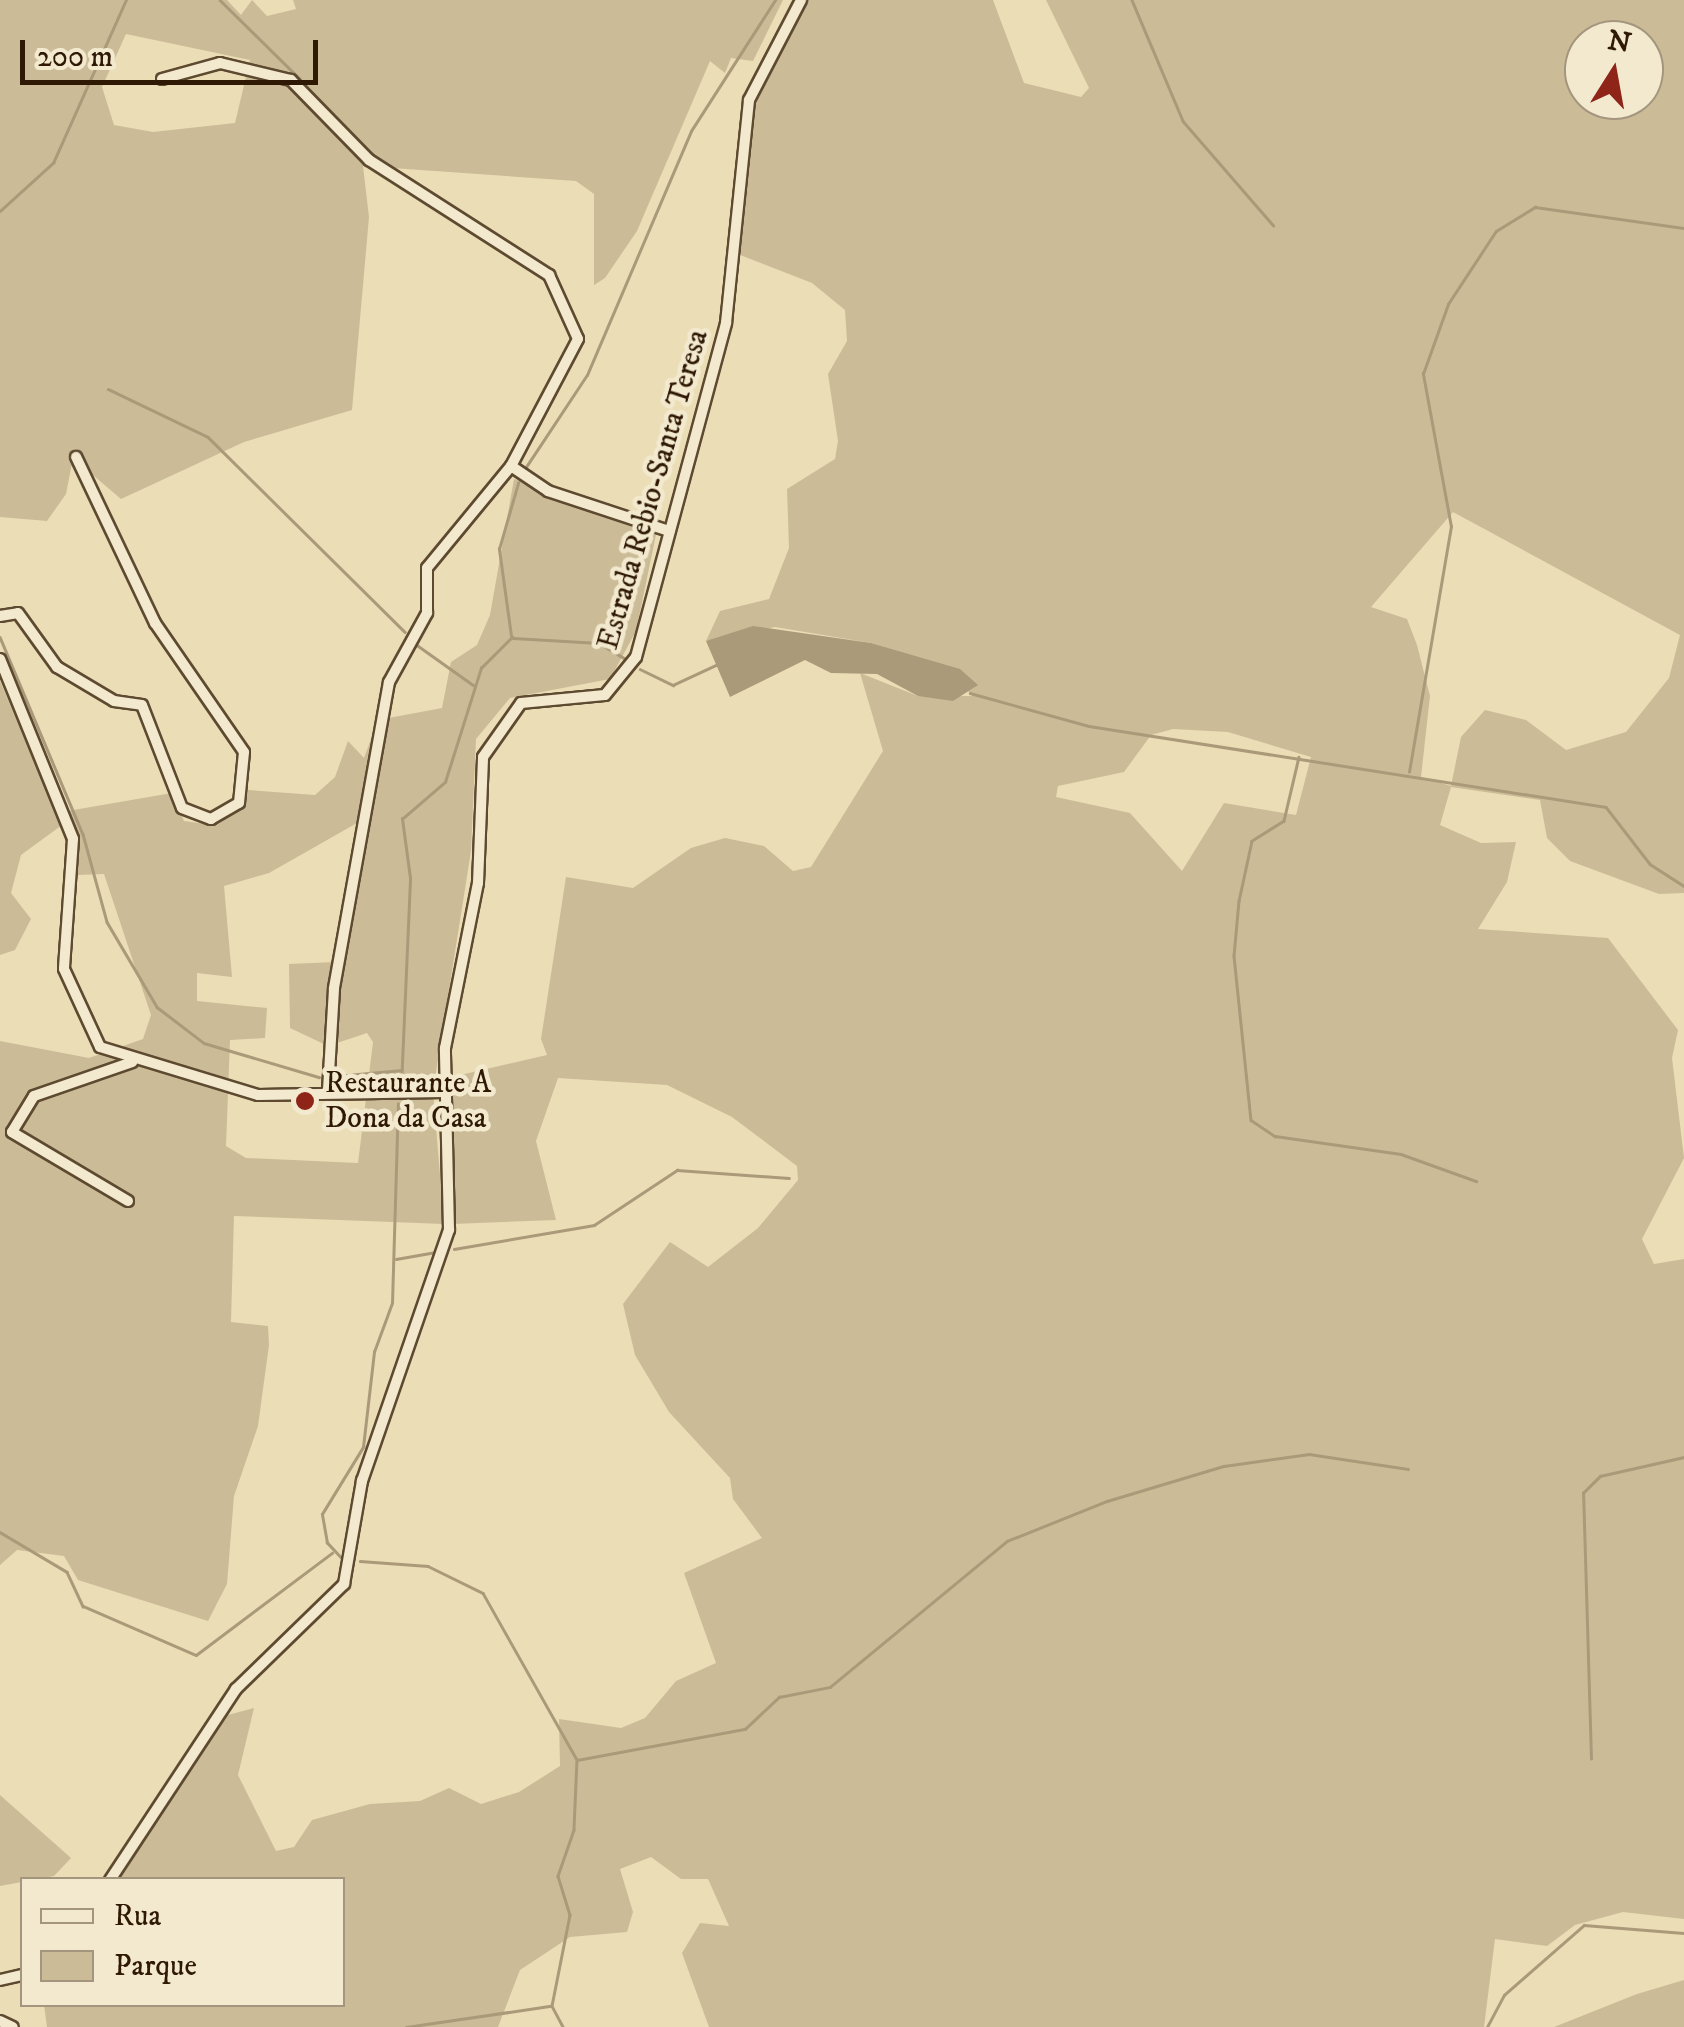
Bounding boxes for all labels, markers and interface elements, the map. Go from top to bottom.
scale bar [25,20,322,82]
north arrow [1564,20,1664,120]
text: N [1605,23,1634,61]
text: 200 m [37,39,113,76]
street label: Estrada Rebio-Santa Teresa [591,326,717,654]
place label: Restaurante A Dona da Casa [325,1066,491,1136]
marker: Restaurante A Dona da Casa [294,1090,316,1112]
legend [20,1877,345,2007]
text: Rua [114,1898,161,1935]
text: Parque [114,1948,197,1985]

